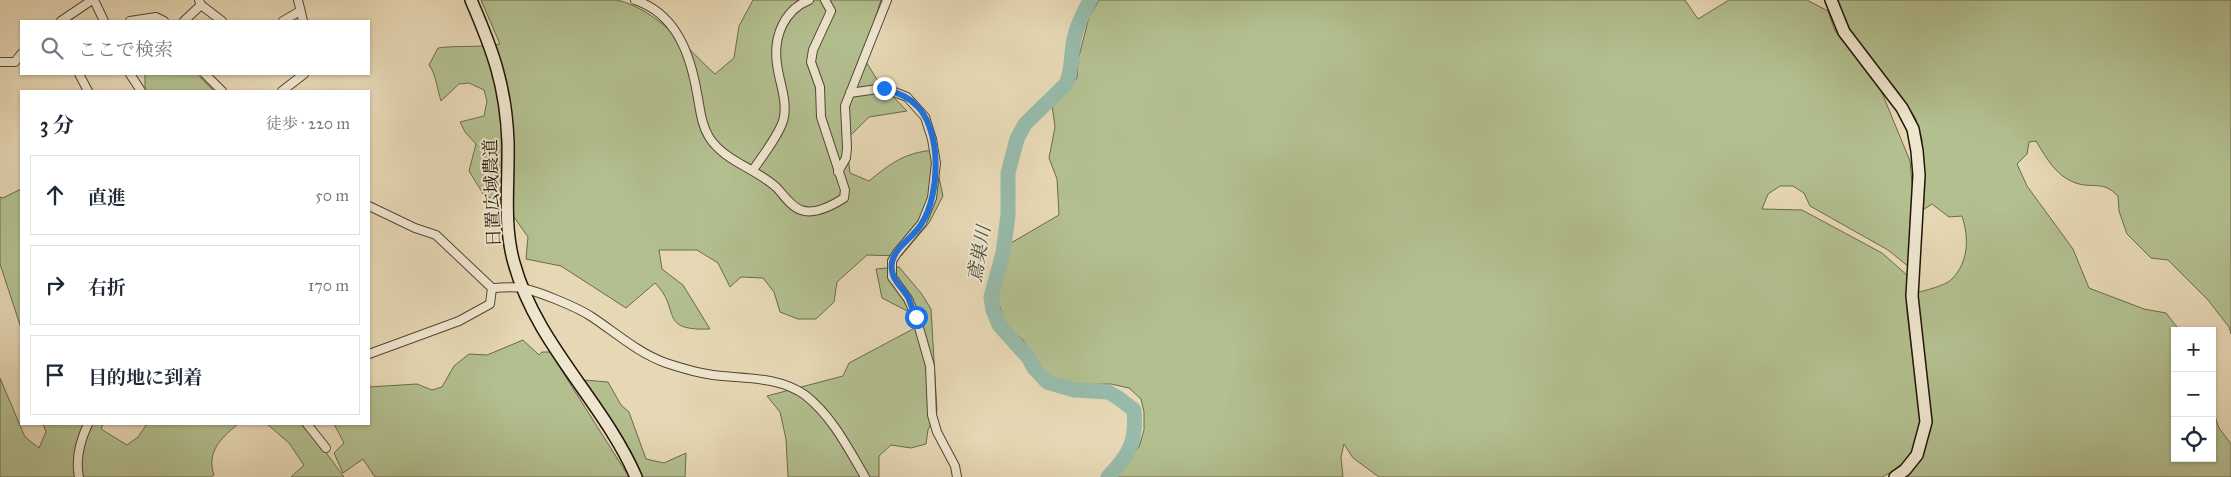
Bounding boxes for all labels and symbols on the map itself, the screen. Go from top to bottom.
route end [873,77,896,100]
street label: 日置広域農道 [479,139,505,247]
water label: 鳶巣川 [963,222,996,284]
route start [905,306,928,329]

